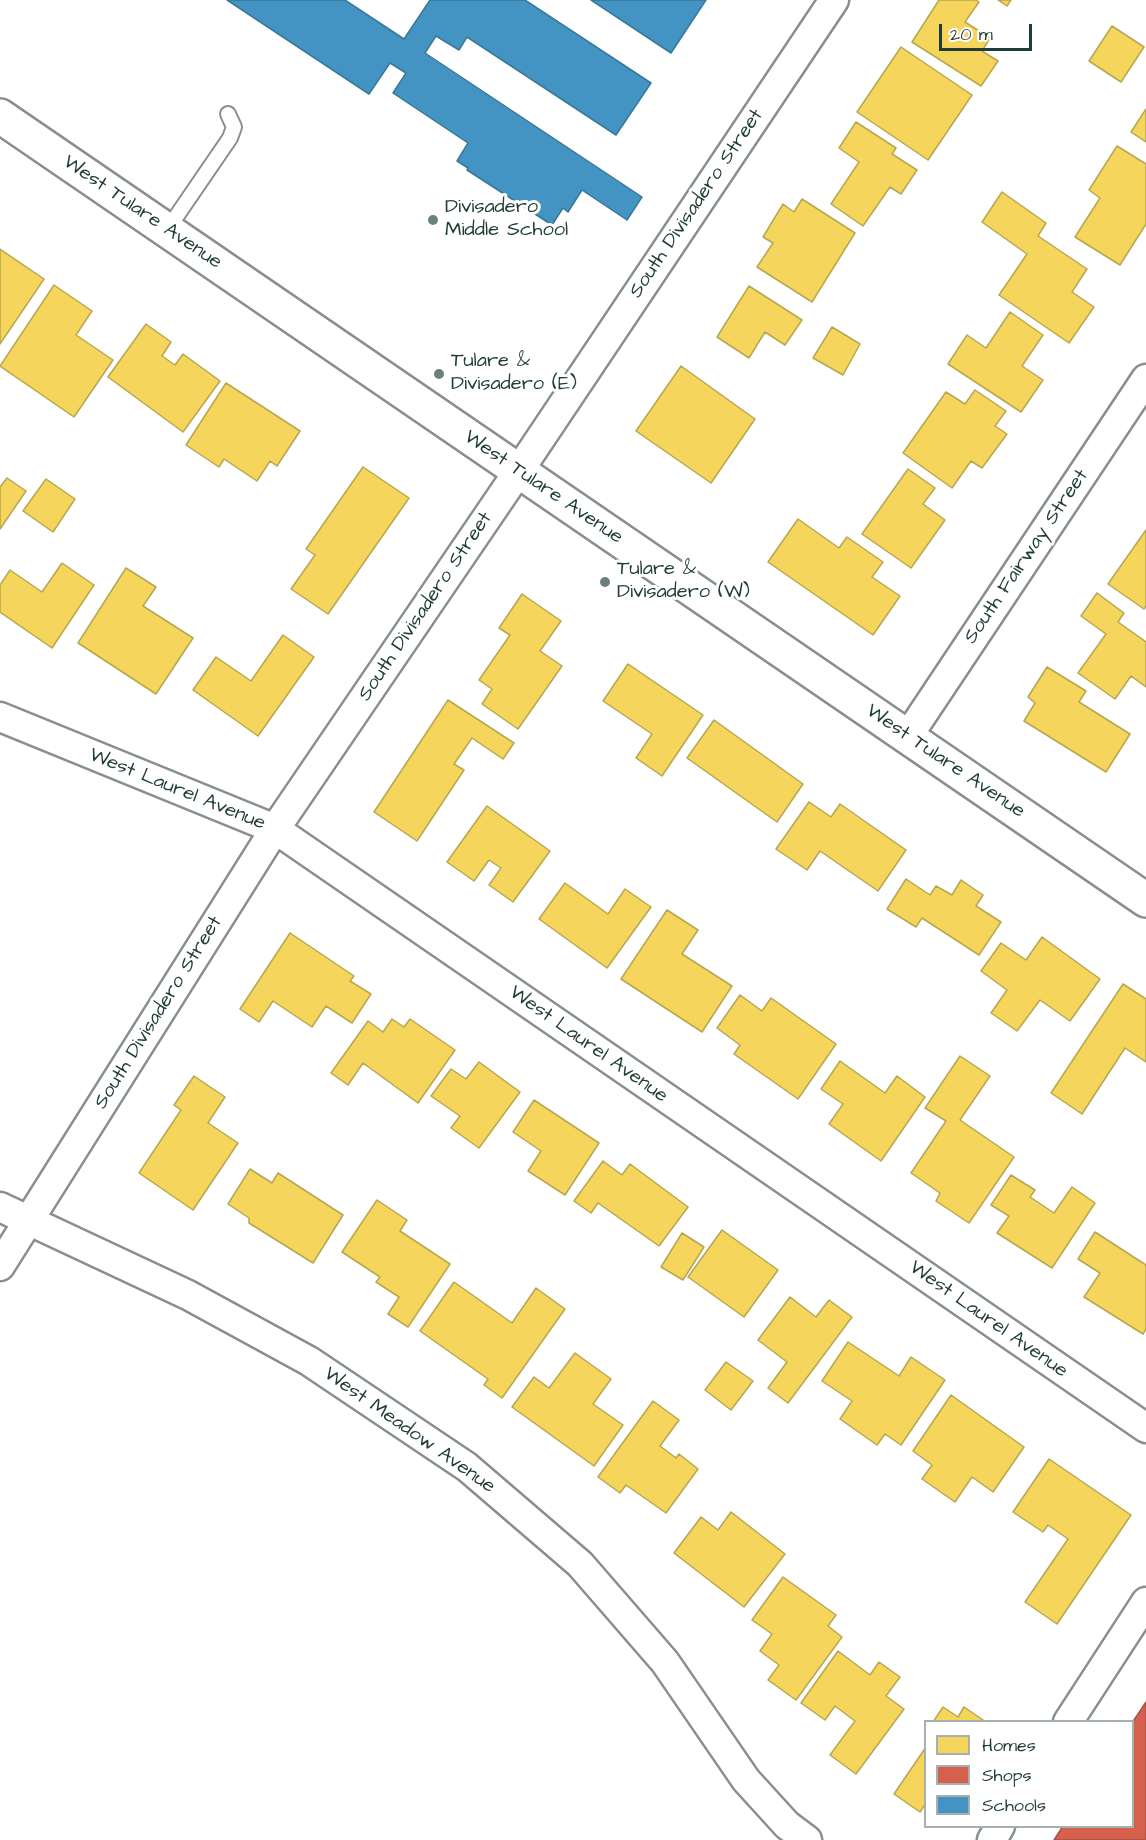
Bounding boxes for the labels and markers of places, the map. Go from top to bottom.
place label: Divisadero Middle School [445,196,568,243]
marker: Divisadero Middle School [426,213,440,227]
place label: Tulare & Divisadero (E) [451,350,577,397]
marker: Tulare & Divisadero (E) [432,367,446,381]
place label: Tulare & Divisadero (W) [617,558,750,605]
marker: Tulare & Divisadero (W) [598,575,612,589]

